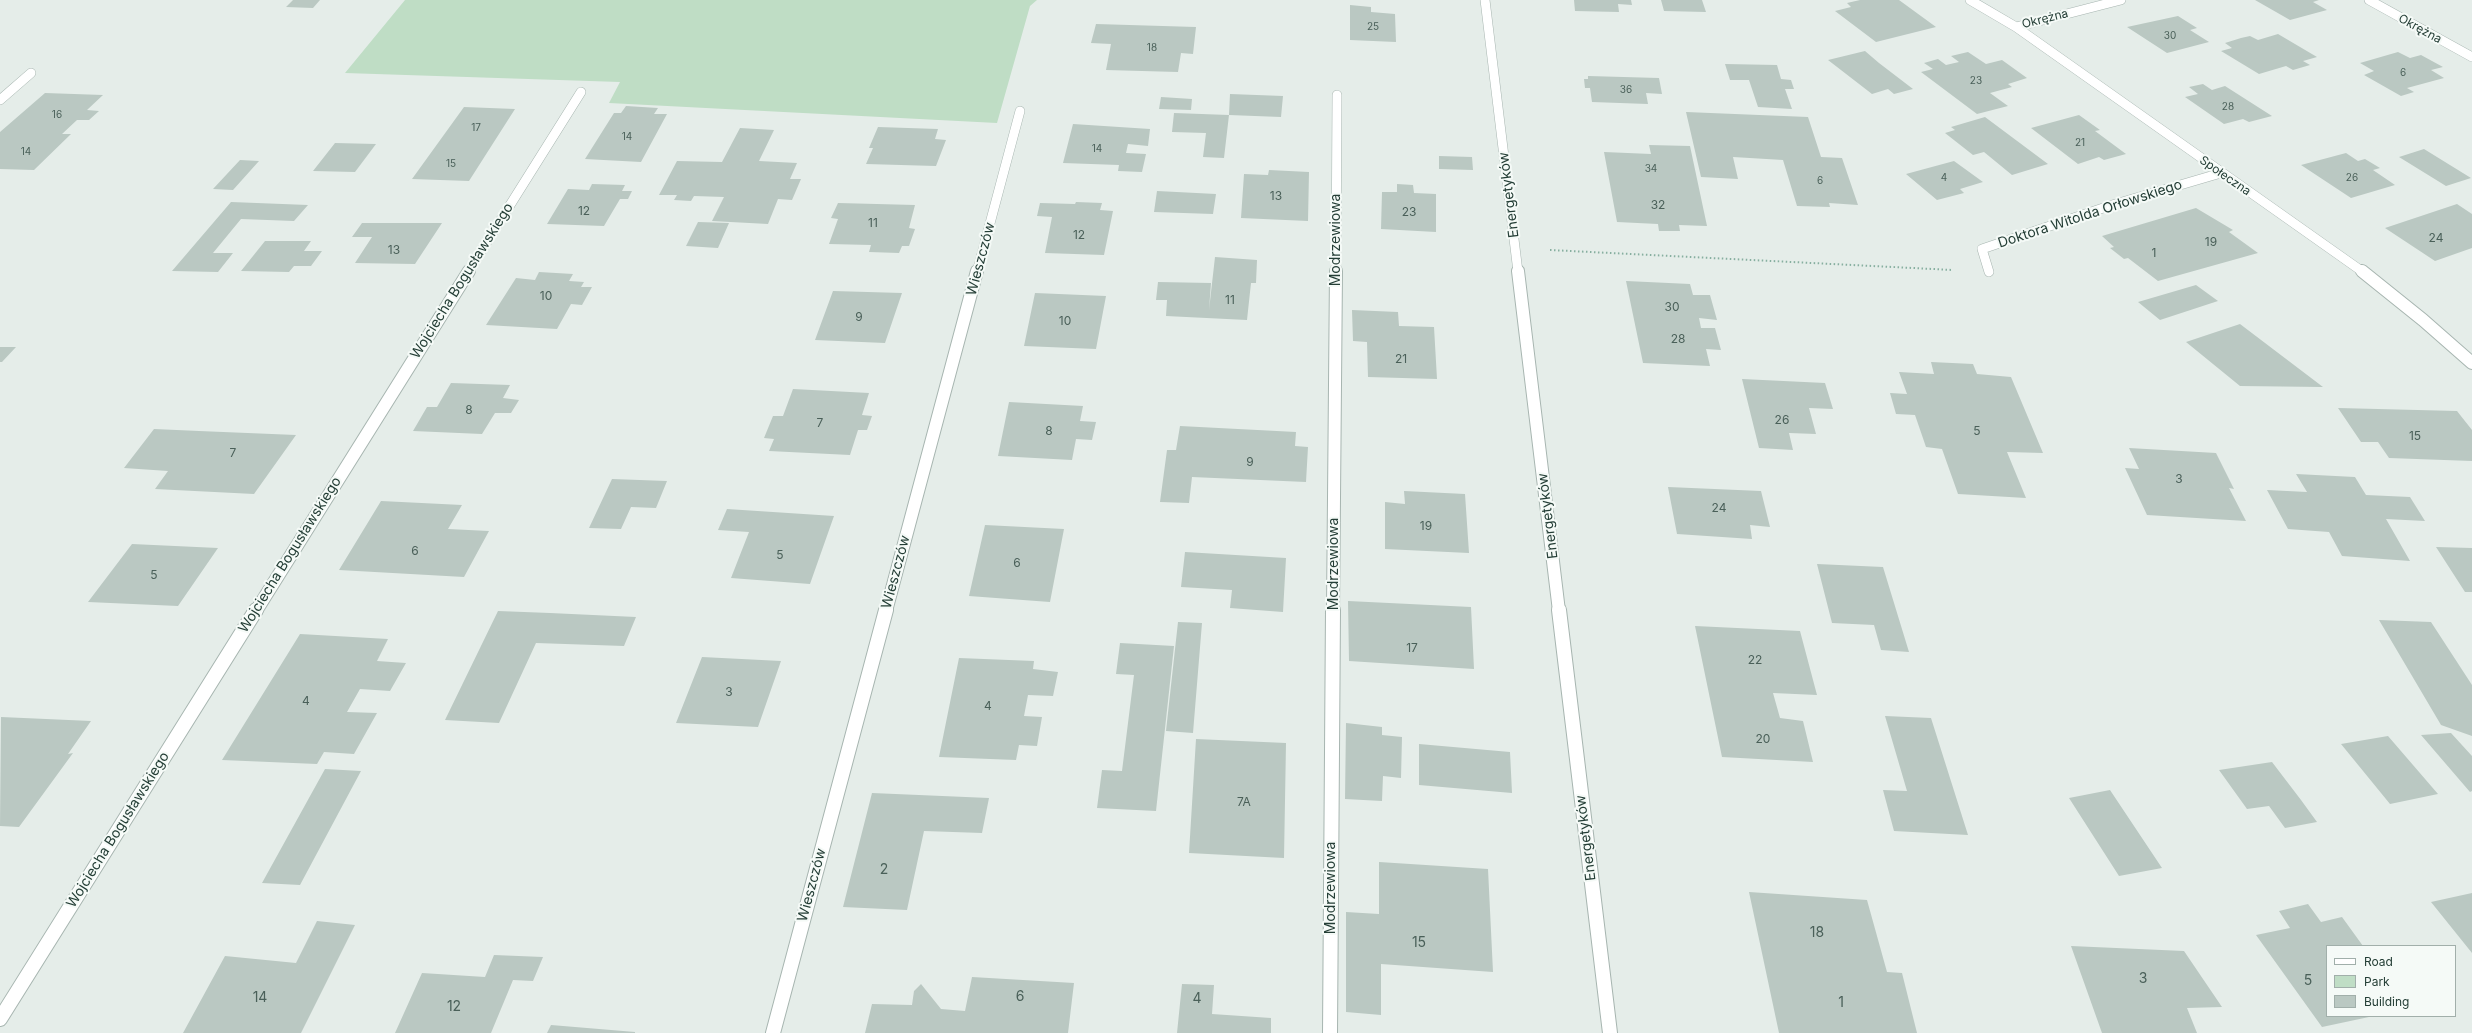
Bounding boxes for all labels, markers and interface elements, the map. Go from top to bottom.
street label: Okrężna [2020,6,2070,32]
street label: Okrężna [2396,11,2444,47]
house number: 25 [1367,21,1379,33]
house number: 30 [2164,30,2176,42]
house number: 18 [1147,42,1157,54]
house number: 6 [2400,67,2406,79]
house number: 23 [1970,75,1982,87]
house number: 36 [1620,84,1632,96]
house number: 28 [2222,101,2234,113]
house number: 16 [52,109,62,121]
house number: 17 [471,122,481,134]
house number: 14 [622,131,632,143]
house number: 21 [2075,137,2085,149]
house number: 14 [1092,143,1102,155]
house number: 14 [21,146,31,158]
street label: Energetyków [1495,151,1523,239]
street label: Społeczna [2197,153,2253,199]
house number: 15 [446,158,456,170]
house number: 34 [1645,163,1657,175]
house number: 4 [1941,172,1947,184]
house number: 26 [2346,172,2358,184]
house number: 6 [1817,175,1823,187]
street label: Doktora Witolda Orłowskiego [1996,176,2184,252]
house number: 13 [1270,189,1282,203]
street label: Modrzewiowa [1328,194,1344,286]
house number: 32 [1651,198,1665,212]
street label: Wojciecha Bogusławskiego [407,200,517,362]
house number: 12 [578,204,590,218]
house number: 23 [1402,205,1416,219]
house number: 11 [868,216,878,230]
street label: Wieszczów [963,221,999,297]
house number: 12 [1073,228,1085,242]
house number: 24 [2429,231,2443,245]
house number: 19 [2205,235,2217,249]
house number: 13 [388,243,400,257]
house number: 1 [2152,246,2156,260]
house number: 10 [540,289,552,303]
house number: 11 [1225,293,1235,307]
house number: 30 [1665,300,1679,314]
house number: 9 [855,310,863,324]
house number: 10 [1059,314,1071,328]
house number: 28 [1671,332,1685,346]
house number: 21 [1395,352,1407,366]
house number: 8 [465,403,473,417]
house number: 26 [1775,413,1789,427]
house number: 7 [817,416,823,430]
house number: 8 [1045,424,1053,438]
house number: 5 [1973,424,1981,438]
house number: 15 [2409,429,2421,443]
house number: 7 [230,446,236,460]
house number: 9 [1246,455,1254,469]
street label: Energetyków [1534,472,1562,560]
house number: 3 [2175,472,2183,486]
street label: Wojciecha Bogusławskiego [235,474,345,636]
house number: 24 [1712,501,1726,515]
street label: Modrzewiowa [1326,518,1342,610]
house number: 19 [1420,519,1432,533]
street label: Wieszczów [878,534,914,610]
house number: 6 [411,544,419,558]
house number: 5 [776,548,784,562]
house number: 6 [1013,556,1021,570]
house number: 5 [150,568,158,582]
house number: 17 [1406,641,1418,655]
house number: 22 [1748,653,1762,667]
house number: 3 [725,685,733,699]
house number: 4 [302,694,310,708]
house number: 4 [984,699,992,713]
house number: 20 [1756,732,1770,746]
street label: Wojciecha Bogusławskiego [63,749,173,911]
street label: Energetyków [1572,794,1600,882]
house number: 7A [1237,795,1251,809]
street label: Modrzewiowa [1323,842,1339,934]
street label: Wieszczów [794,847,830,923]
house number: 2 [880,862,888,878]
house number: 18 [1810,925,1824,941]
house number: 15 [1412,935,1426,951]
legend [2326,945,2456,1017]
text: Road [2364,954,2393,969]
house number: 3 [2139,971,2147,987]
house number: 5 [2304,973,2312,989]
text: Park [2364,974,2390,989]
house number: 6 [1016,989,1024,1005]
house number: 14 [253,990,267,1006]
house number: 4 [1192,991,1202,1007]
text: Building [2364,994,2409,1009]
house number: 1 [1838,995,1844,1011]
house number: 12 [447,999,461,1015]

